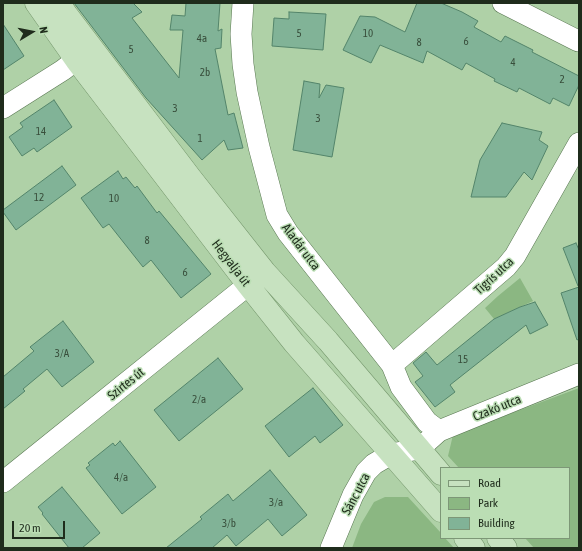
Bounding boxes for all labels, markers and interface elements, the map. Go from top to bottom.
north arrow [12,12,52,52]
text: N [37,26,50,34]
house number: 5 [296,27,302,41]
house number: 10 [363,27,373,41]
house number: 4a [197,32,207,46]
house number: 6 [463,35,469,49]
house number: 8 [416,36,422,50]
house number: 5 [128,43,134,57]
house number: 4 [510,56,516,70]
house number: 2b [200,66,210,80]
house number: 2 [559,73,565,87]
house number: 3 [172,102,178,116]
house number: 3 [315,112,321,126]
house number: 14 [36,125,46,139]
house number: 1 [197,132,203,146]
house number: 12 [34,191,44,205]
house number: 10 [109,192,119,206]
street label: Aladár utca [278,221,324,273]
house number: 8 [144,234,150,248]
street label: Hegyalja út [208,237,254,289]
street label: Tigris utca [471,254,517,298]
house number: 6 [182,266,188,280]
house number: 3/A [55,347,69,361]
house number: 15 [458,353,468,367]
street label: Szirtes út [104,364,148,404]
street label: Czakó utca [471,391,523,425]
house number: 2/a [192,393,206,407]
legend [440,467,570,539]
street label: Sánc utca [339,470,373,518]
house number: 4/a [114,471,128,485]
text: Road [478,476,501,490]
house number: 3/a [269,496,283,510]
text: Park [478,496,498,510]
scale bar [14,513,67,539]
text: Building [478,516,515,530]
house number: 3/b [222,517,236,531]
text: 20 m [19,521,41,535]

